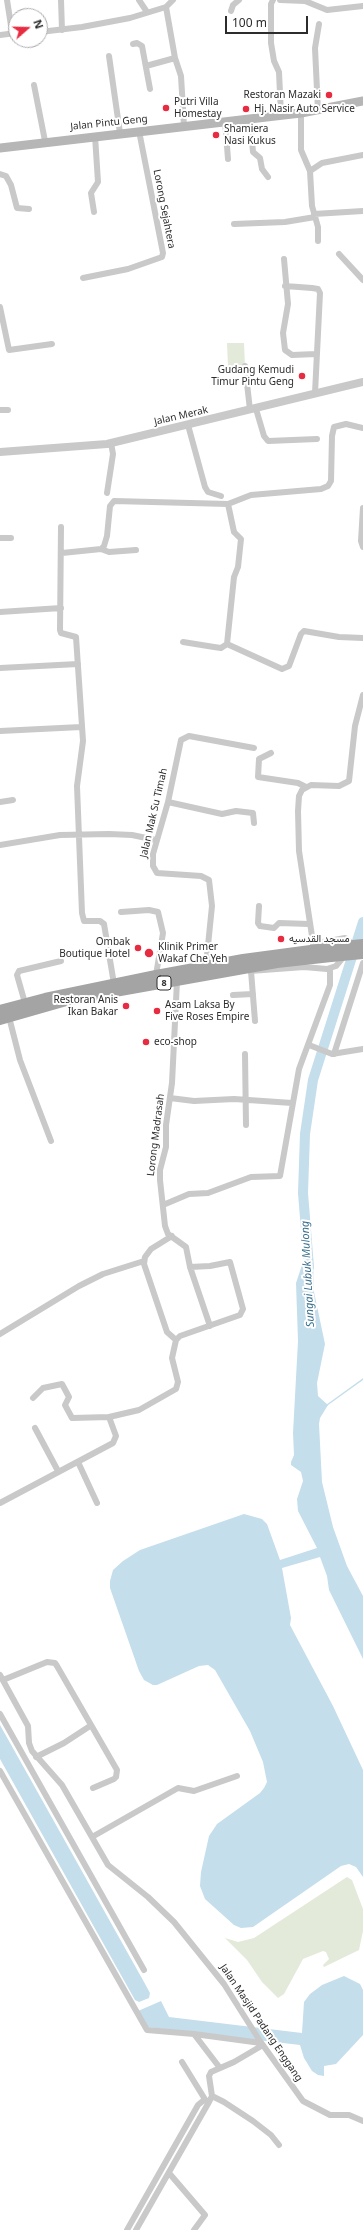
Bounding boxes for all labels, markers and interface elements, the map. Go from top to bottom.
north arrow [8,8,48,48]
scale bar [227,8,310,34]
text: 100 m [232,14,267,31]
text: N [30,17,47,31]
place label: Restoran Mazaki [243,89,321,101]
marker: Restoran Mazaki [324,90,334,100]
place label: Putri Villa Homestay [174,96,222,120]
marker: Putri Villa Homestay [161,103,171,113]
place label: Hj. Nasir Auto Service [254,103,355,115]
marker: Hj. Nasir Auto Service [241,104,251,114]
street label: Jalan Pintu Geng [70,113,148,133]
place label: Shamiera Nasi Kukus [224,123,276,146]
marker: Shamiera Nasi Kukus [211,130,221,140]
street label: Lorong Sejahtera [150,168,178,250]
place label: Gudang Kemudi Timur Pintu Geng [211,364,294,388]
marker: Gudang Kemudi Timur Pintu Geng [297,371,307,381]
street label: Jalan Merak [153,404,209,428]
street label: Jalan Mak Su Timah [138,767,170,859]
place label: مسجد القدسيه [289,933,350,945]
marker: مسجد القدسيه [276,934,286,944]
place label: Ombak Boutique Hotel [59,936,130,960]
place label: Klinik Primer Wakaf Che Yeh [158,941,227,964]
marker: Ombak Boutique Hotel [133,943,143,953]
marker: Klinik Primer Wakaf Che Yeh [143,947,155,959]
road number: 8 [157,976,171,990]
place label: Restoran Anis Ikan Bakar [53,994,118,1018]
place label: Asam Laksa By Five Roses Empire [165,999,249,1022]
marker: Restoran Anis Ikan Bakar [121,1001,131,1011]
marker: Asam Laksa By Five Roses Empire [152,1006,162,1016]
place label: eco-shop [154,1036,197,1048]
marker: eco-shop [141,1037,151,1047]
street label: Lorong Madrasah [145,1093,167,1177]
water label: Sungai Lubuk Mulong [299,1220,317,1328]
street label: Jalan Masjid Padang Enggang [217,1962,305,2084]

